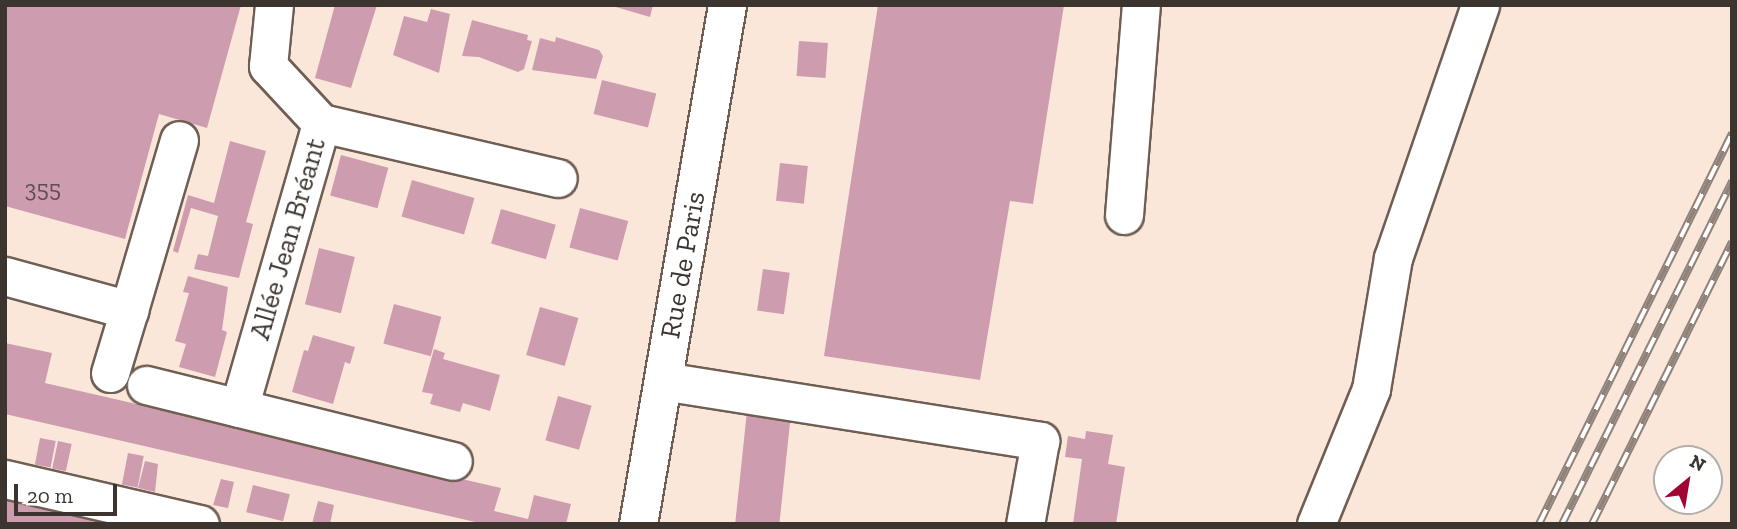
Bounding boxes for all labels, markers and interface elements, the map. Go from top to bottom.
street label: Allée Jean Bréant [243,134,333,344]
house number: 355 [25,175,61,203]
street label: Rue de Paris [654,189,712,341]
north arrow [1653,445,1723,515]
text: N [1686,450,1710,477]
scale bar [18,470,121,514]
text: 20 m [27,483,73,508]

